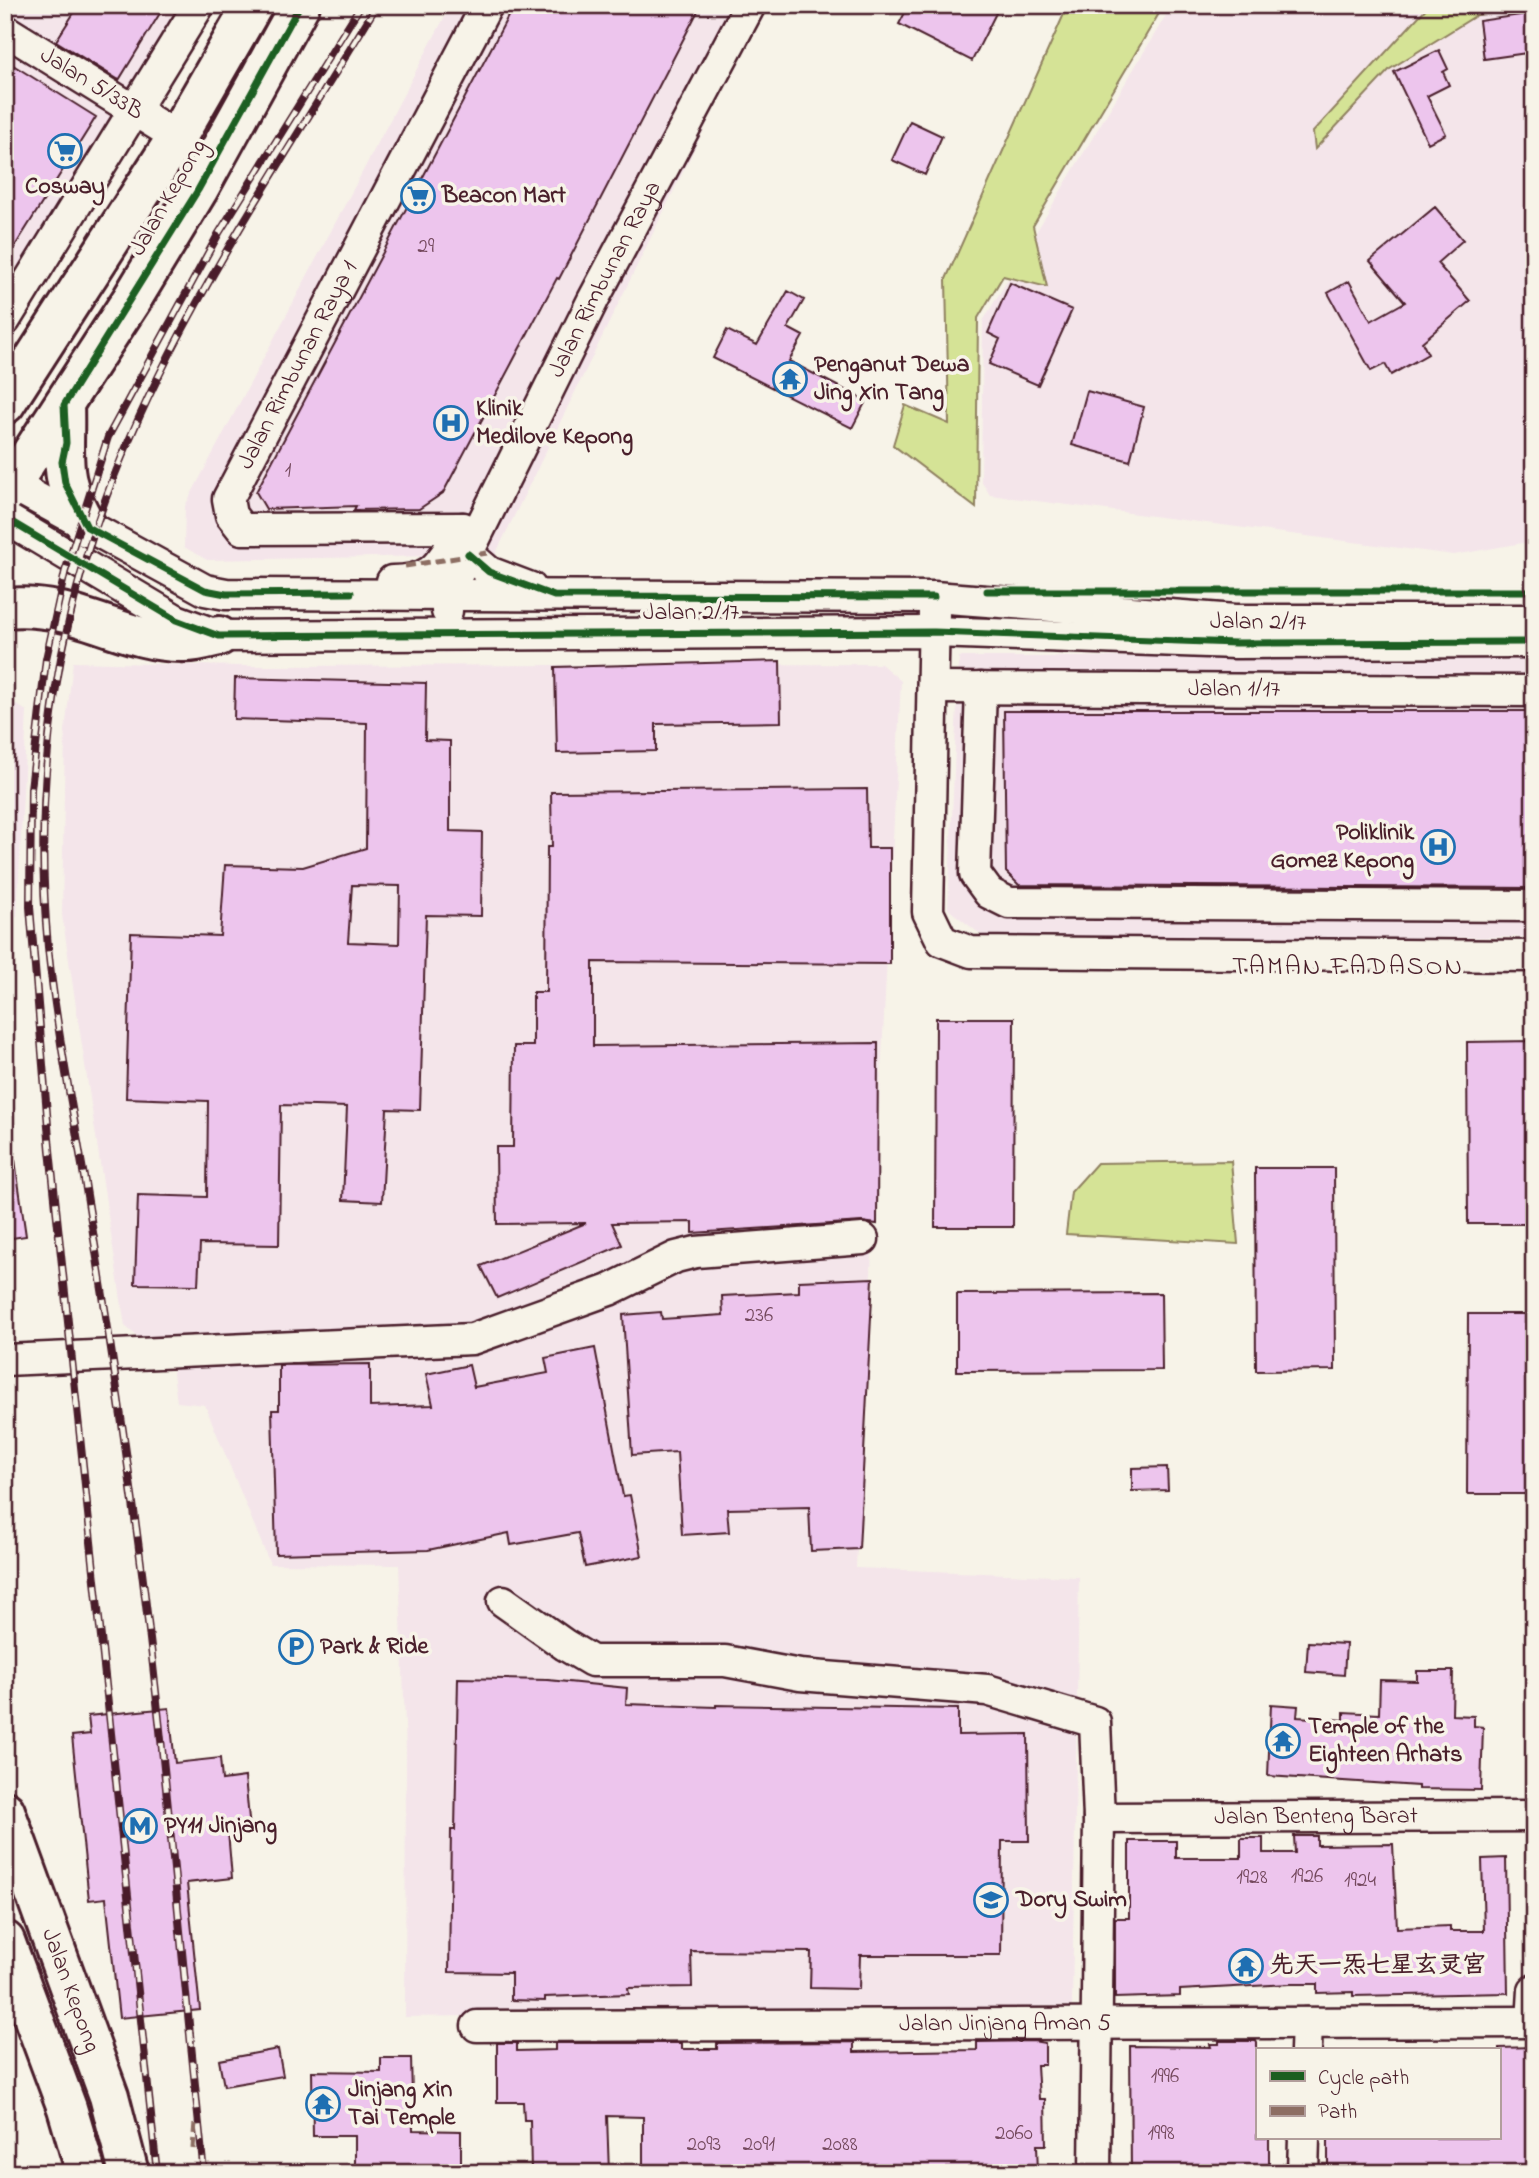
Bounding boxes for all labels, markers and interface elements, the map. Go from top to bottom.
street label: Jalan 5/33B [33,38,150,130]
supermarket icon: Cosway [46,132,84,170]
street label: Jalan Kepong [121,133,217,263]
place label: Cosway [25,170,105,206]
street label: Jalan Rimbunan Raya [540,175,671,384]
supermarket icon: Beacon Mart [399,177,437,215]
place label: Beacon Mart [441,179,567,214]
house number: 29 [418,232,435,262]
street label: Jalan Rimbunan Raya 1 [232,256,366,474]
place label: Penganut Dewa Jing Xin Tang [814,348,969,412]
temple icon: Penganut Dewa Jing Xin Tang [771,360,809,398]
place label: Klinik Medilove Kepong [476,392,633,456]
hospital icon: Klinik Medilove Kepong [432,404,470,442]
house number: 1 [285,458,291,484]
street label: Jalan 2/17 [643,596,739,631]
street label: Jalan 2/17 [1210,605,1307,641]
street label: Jalan 1/17 [1188,672,1280,707]
place label: Poliklinik Gomez Kepong [1270,816,1414,880]
hospital icon: Poliklinik Gomez Kepong [1419,828,1457,866]
district label: TAMAN FADASON [1232,949,1464,987]
house number: 236 [745,1301,773,1331]
parking icon: Park & Ride [277,1628,315,1666]
place label: Park & Ride [320,1630,429,1665]
place label: Temple of the Eighteen Arhats [1308,1710,1462,1774]
temple icon: Temple of the Eighteen Arhats [1264,1722,1302,1760]
street label: Jalan Benteng Barat [1214,1799,1418,1835]
metro station icon: PY11 Jinjang [121,1807,159,1845]
place label: PY11 Jinjang [164,1809,277,1845]
house number: 1926 [1291,1862,1323,1892]
house number: 1928 [1236,1863,1268,1893]
house number: 1924 [1344,1866,1376,1896]
school or university icon: Dory Swim [972,1881,1010,1919]
place label: Dory Swim [1015,1883,1127,1919]
street label: Jalan Kepong [32,1923,109,2058]
temple icon: 先天一炁七星玄灵宫 [1227,1947,1265,1985]
place label: 先天一炁七星玄灵宫 [1270,1949,1486,1984]
street label: Jalan Jinjang Aman 5 [899,2006,1111,2042]
legend [1256,2048,1500,2140]
house number: 1996 [1151,2062,1179,2092]
text: Cycle path [1318,2064,1409,2096]
place label: Jinjang Xin Tai Temple [348,2073,457,2136]
temple icon: Jinjang Xin Tai Temple [304,2085,342,2123]
text: Path [1318,2098,1357,2128]
house number: 2060 [995,2119,1033,2149]
house number: 1998 [1147,2119,1175,2149]
house number: 2093 [687,2130,721,2160]
house number: 2091 [743,2130,776,2160]
house number: 2088 [822,2130,858,2160]

